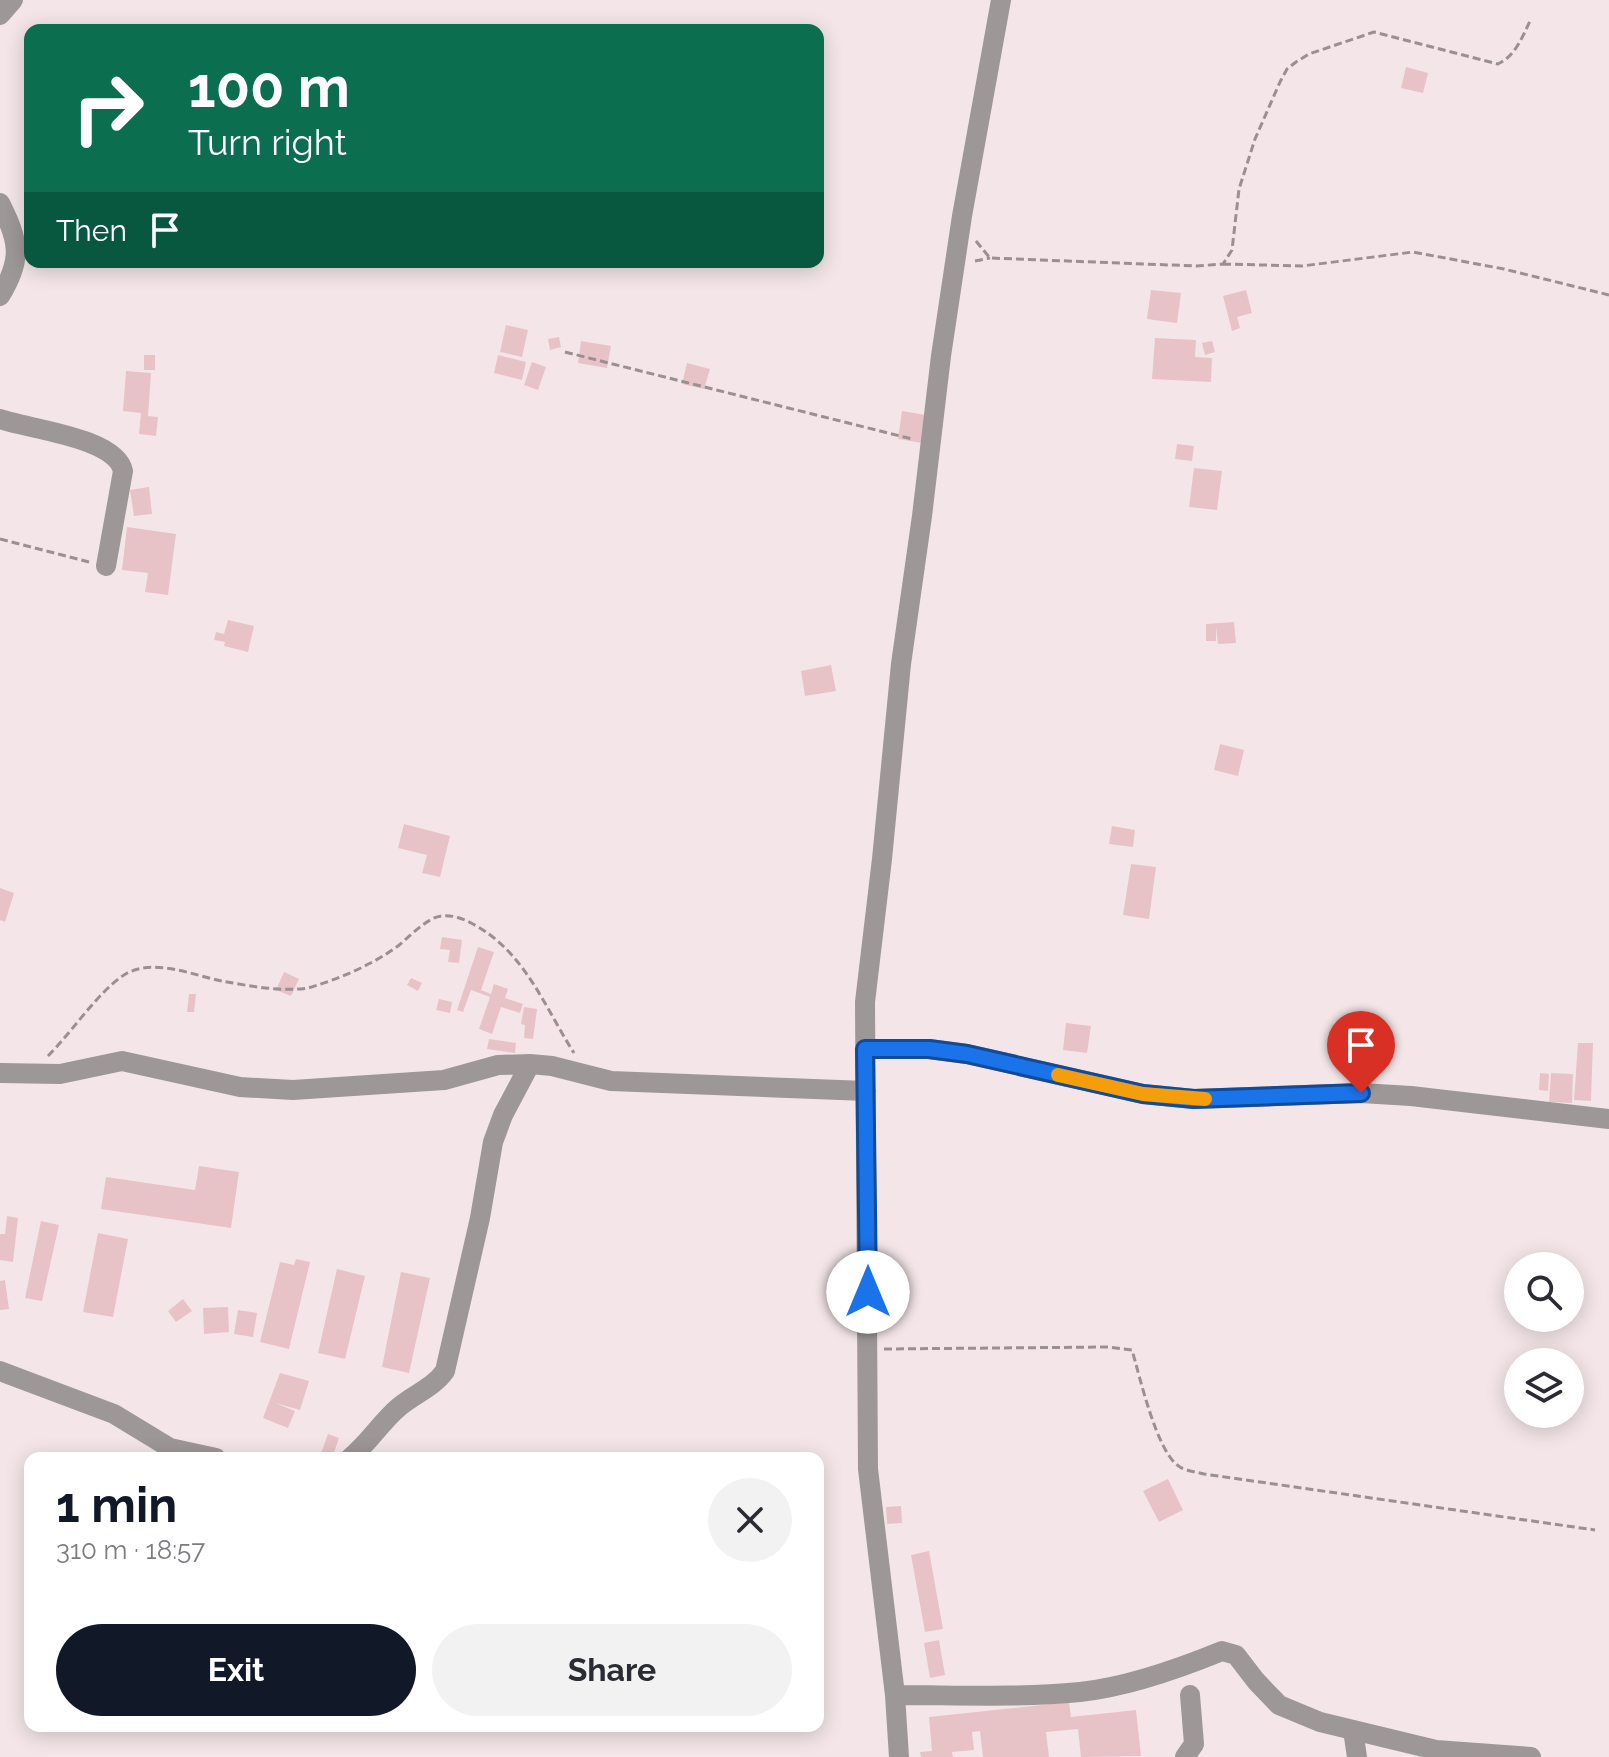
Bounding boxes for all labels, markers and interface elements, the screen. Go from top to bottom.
text: 100 m [188,54,350,120]
icon: right [56,56,160,160]
text: Turn right [188,121,347,163]
icon: arrive [143,208,187,252]
text: Then [56,213,127,248]
pin [1327,1011,1395,1093]
icon: arrive [1339,1023,1383,1067]
position arrow [826,1250,910,1334]
map controls [1504,1252,1584,1428]
button: search [1504,1252,1584,1332]
button: layers [1504,1348,1584,1428]
text: 1 min [56,1477,177,1533]
button: close [708,1478,792,1562]
text: 310 m · 18:57 [56,1535,205,1565]
button: Exit [56,1624,416,1716]
button: Share [432,1624,792,1716]

